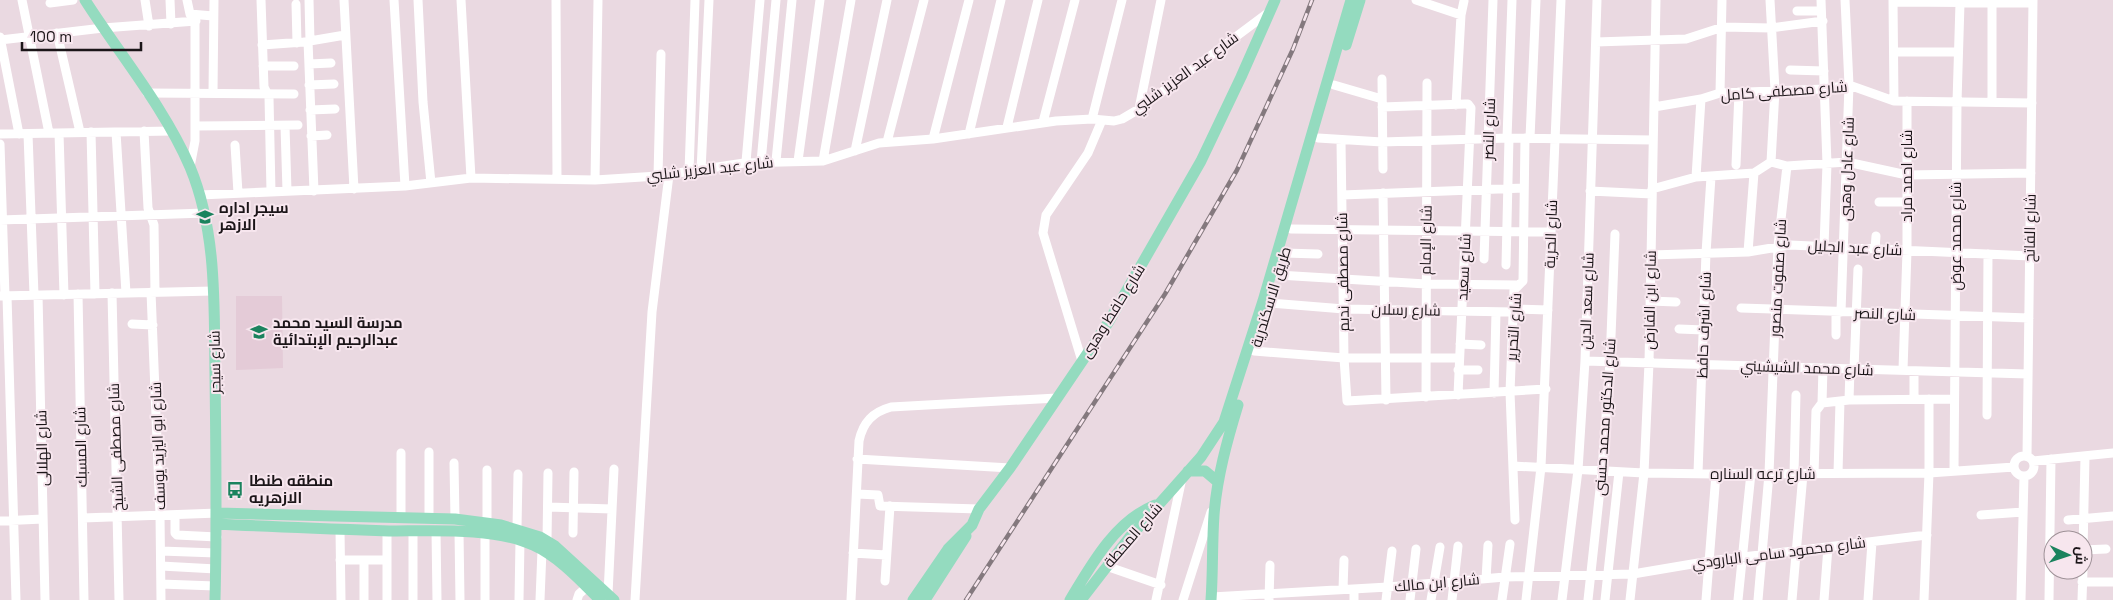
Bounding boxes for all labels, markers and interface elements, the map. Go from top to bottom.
scale bar [22,20,141,52]
text: 100 m [30,27,72,46]
street label: شارع عبد العزيز شلبي [1128,27,1244,120]
street label: شارع مصطفى كامل [1720,77,1848,106]
street label: شارع النصر [1478,98,1501,161]
street label: شارع عادل وهبى [1835,117,1860,221]
street label: شارع احمد مراد [1897,130,1918,222]
street label: شارع عبد العزيز شلبي [646,152,775,188]
street label: شارع محمد عوض [1946,181,1967,291]
street label: شارع الفاتح [2019,194,2042,262]
place label: سيجر اداره الازهر [218,198,289,234]
street label: شارع الحرية [1540,199,1563,269]
street label: شارع الإمام [1415,205,1438,275]
school or university icon: سيجر اداره الازهر [195,207,215,227]
street label: شارع مصطفى نديم [1332,212,1355,332]
street label: شارع صفوت منصور [1765,218,1792,339]
street label: شارع سعيد [1452,233,1477,301]
street label: شارع عبد الجليل [1807,236,1903,261]
street label: طريق الاسكندرية [1246,244,1296,350]
street label: شارع ابن الفارض [1639,250,1662,350]
street label: شارع سعد الدين [1575,252,1600,350]
street label: شارع حافظ وهبى [1076,260,1151,362]
street label: شارع اشرف حافظ [1692,271,1717,379]
street label: شارع التحرير [1502,292,1527,363]
street label: شارع رسلان [1371,299,1441,322]
street label: شارع النصر [1853,303,1916,326]
place label: مدرسة السيد محمد عبدالرحيم الإبتدائية [273,313,403,350]
school or university icon: مدرسة السيد محمد عبدالرحيم الإبتدائية [249,322,269,342]
street label: شارع سيجر [204,330,227,395]
street label: شارع الدكتور محمد حسنى [1590,338,1621,497]
street label: شارع محمد الشيشيني [1740,356,1874,382]
street label: شارع ابو اليزيد يوسف [146,381,171,511]
street label: شارع مصطفى الشيخ [104,383,129,511]
street label: شارع المسبك [70,406,93,488]
street label: شارع الهلالى [31,410,54,486]
street label: شارع ترعه السناره [1710,464,1816,485]
place label: منطقه طنطا الازهريه [249,471,333,507]
bus stop icon: منطقه طنطا الازهريه [225,480,245,500]
street label: شارع المحطة [1099,498,1168,572]
north arrow [2043,530,2093,580]
street label: شارع محمود سامى البارودي [1691,532,1867,576]
text: ش [2072,546,2090,565]
street label: شارع ابن مالك [1393,569,1481,598]

